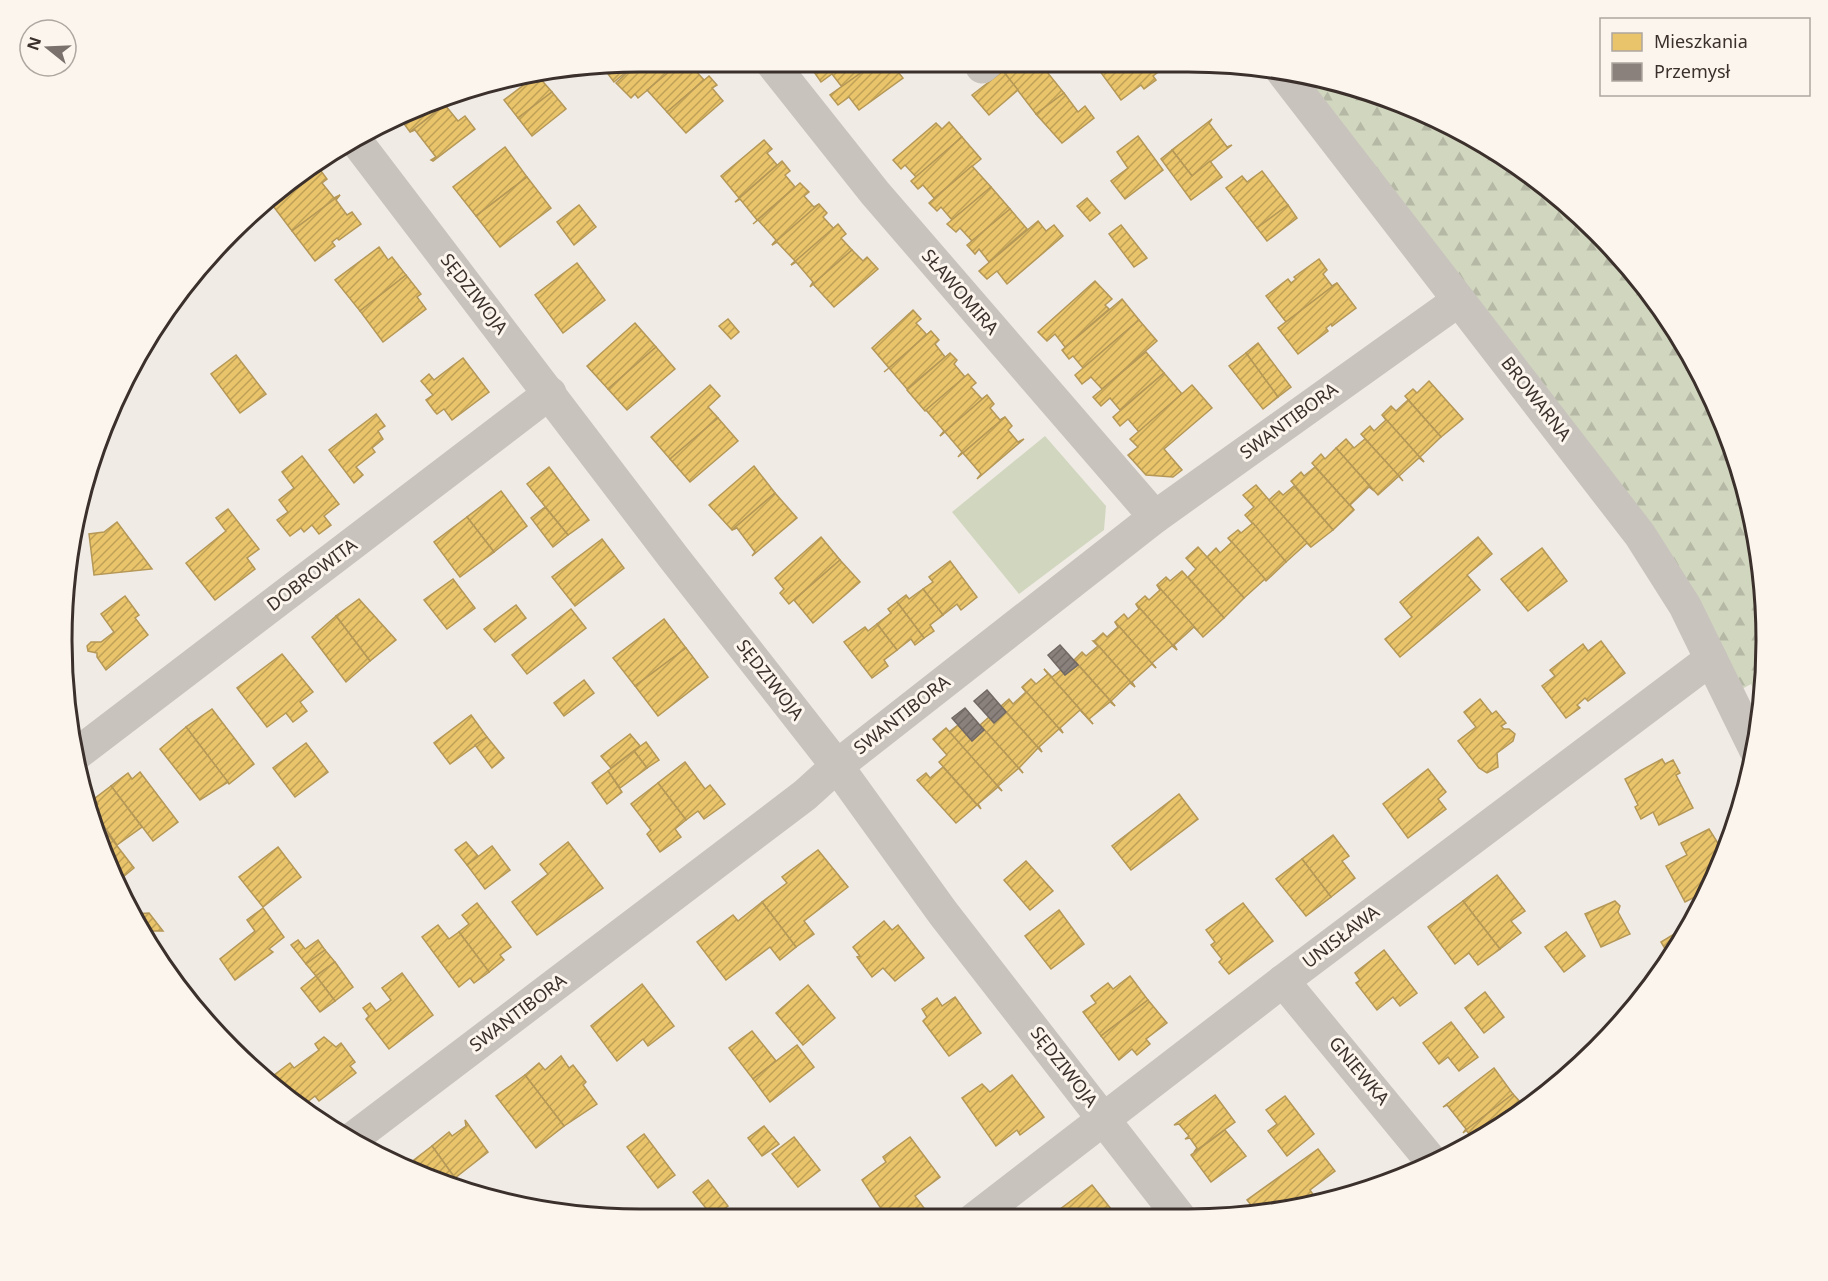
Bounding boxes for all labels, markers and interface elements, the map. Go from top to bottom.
north arrow [18,18,78,78]
legend [1600,18,1810,96]
text: Mieszkania [1654,29,1748,53]
text: N [21,34,46,53]
text: Przemysł [1654,59,1731,83]
street label: SŁAWOMIRA [917,244,1005,340]
street label: SĘDZIWOJA [436,248,514,339]
street label: BROWARNA [1496,351,1578,446]
street label: SWANTIBORA [1235,376,1343,464]
street label: DOBROWITA [261,532,362,616]
street label: SĘDZIWOJA [732,634,810,725]
street label: SWANTIBORA [848,669,955,759]
street label: UNISŁAWA [1297,899,1384,973]
street label: SWANTIBORA [464,968,571,1057]
street label: SĘDZIWOJA [1026,1021,1104,1112]
street label: GNIEWKA [1324,1031,1396,1110]

